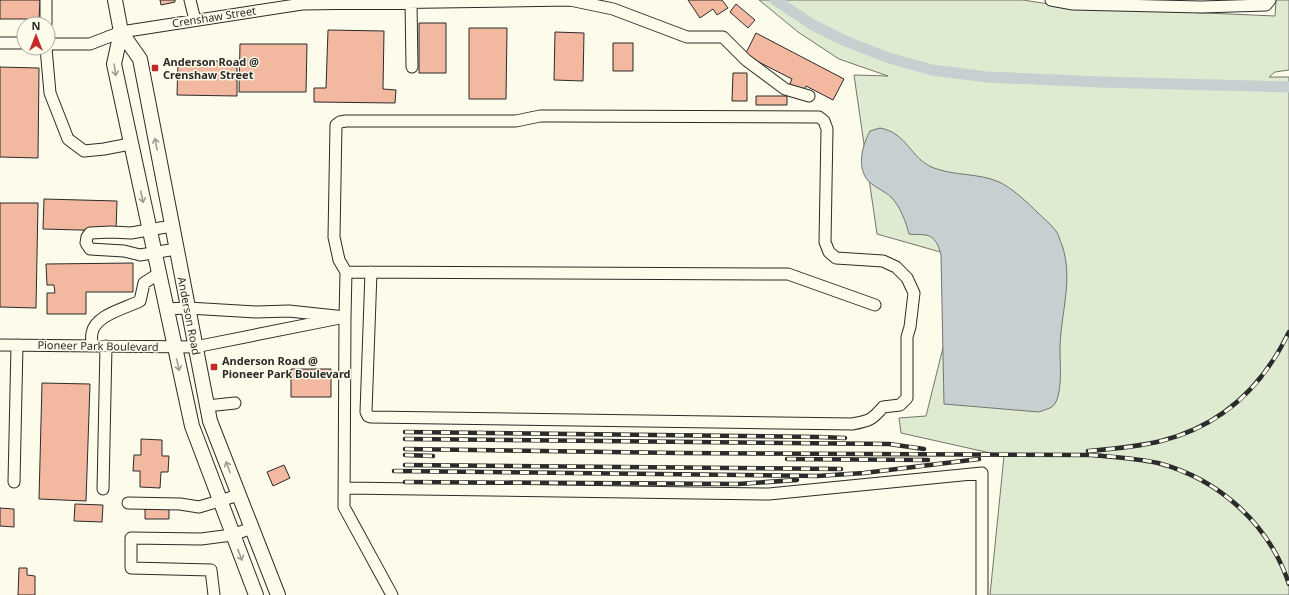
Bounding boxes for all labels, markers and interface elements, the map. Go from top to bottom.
street label: Crenshaw Street [171,2,257,31]
north arrow [16,16,56,56]
text: N [32,18,40,33]
place label: Anderson Road @ Crenshaw Street [163,54,259,82]
one-way arrow [111,63,119,76]
marker: Anderson Road @ Crenshaw Street [150,63,160,73]
one-way arrow [151,138,159,151]
one-way arrow [138,190,146,203]
street label: Anderson Road [175,276,204,356]
street label: Pioneer Park Boulevard [37,337,159,354]
place label: Anderson Road @ Pioneer Park Boulevard [222,353,351,381]
one-way arrow [174,358,182,371]
marker: Anderson Road @ Pioneer Park Boulevard [209,362,219,372]
one-way arrow [224,462,232,474]
one-way arrow [237,548,245,560]

